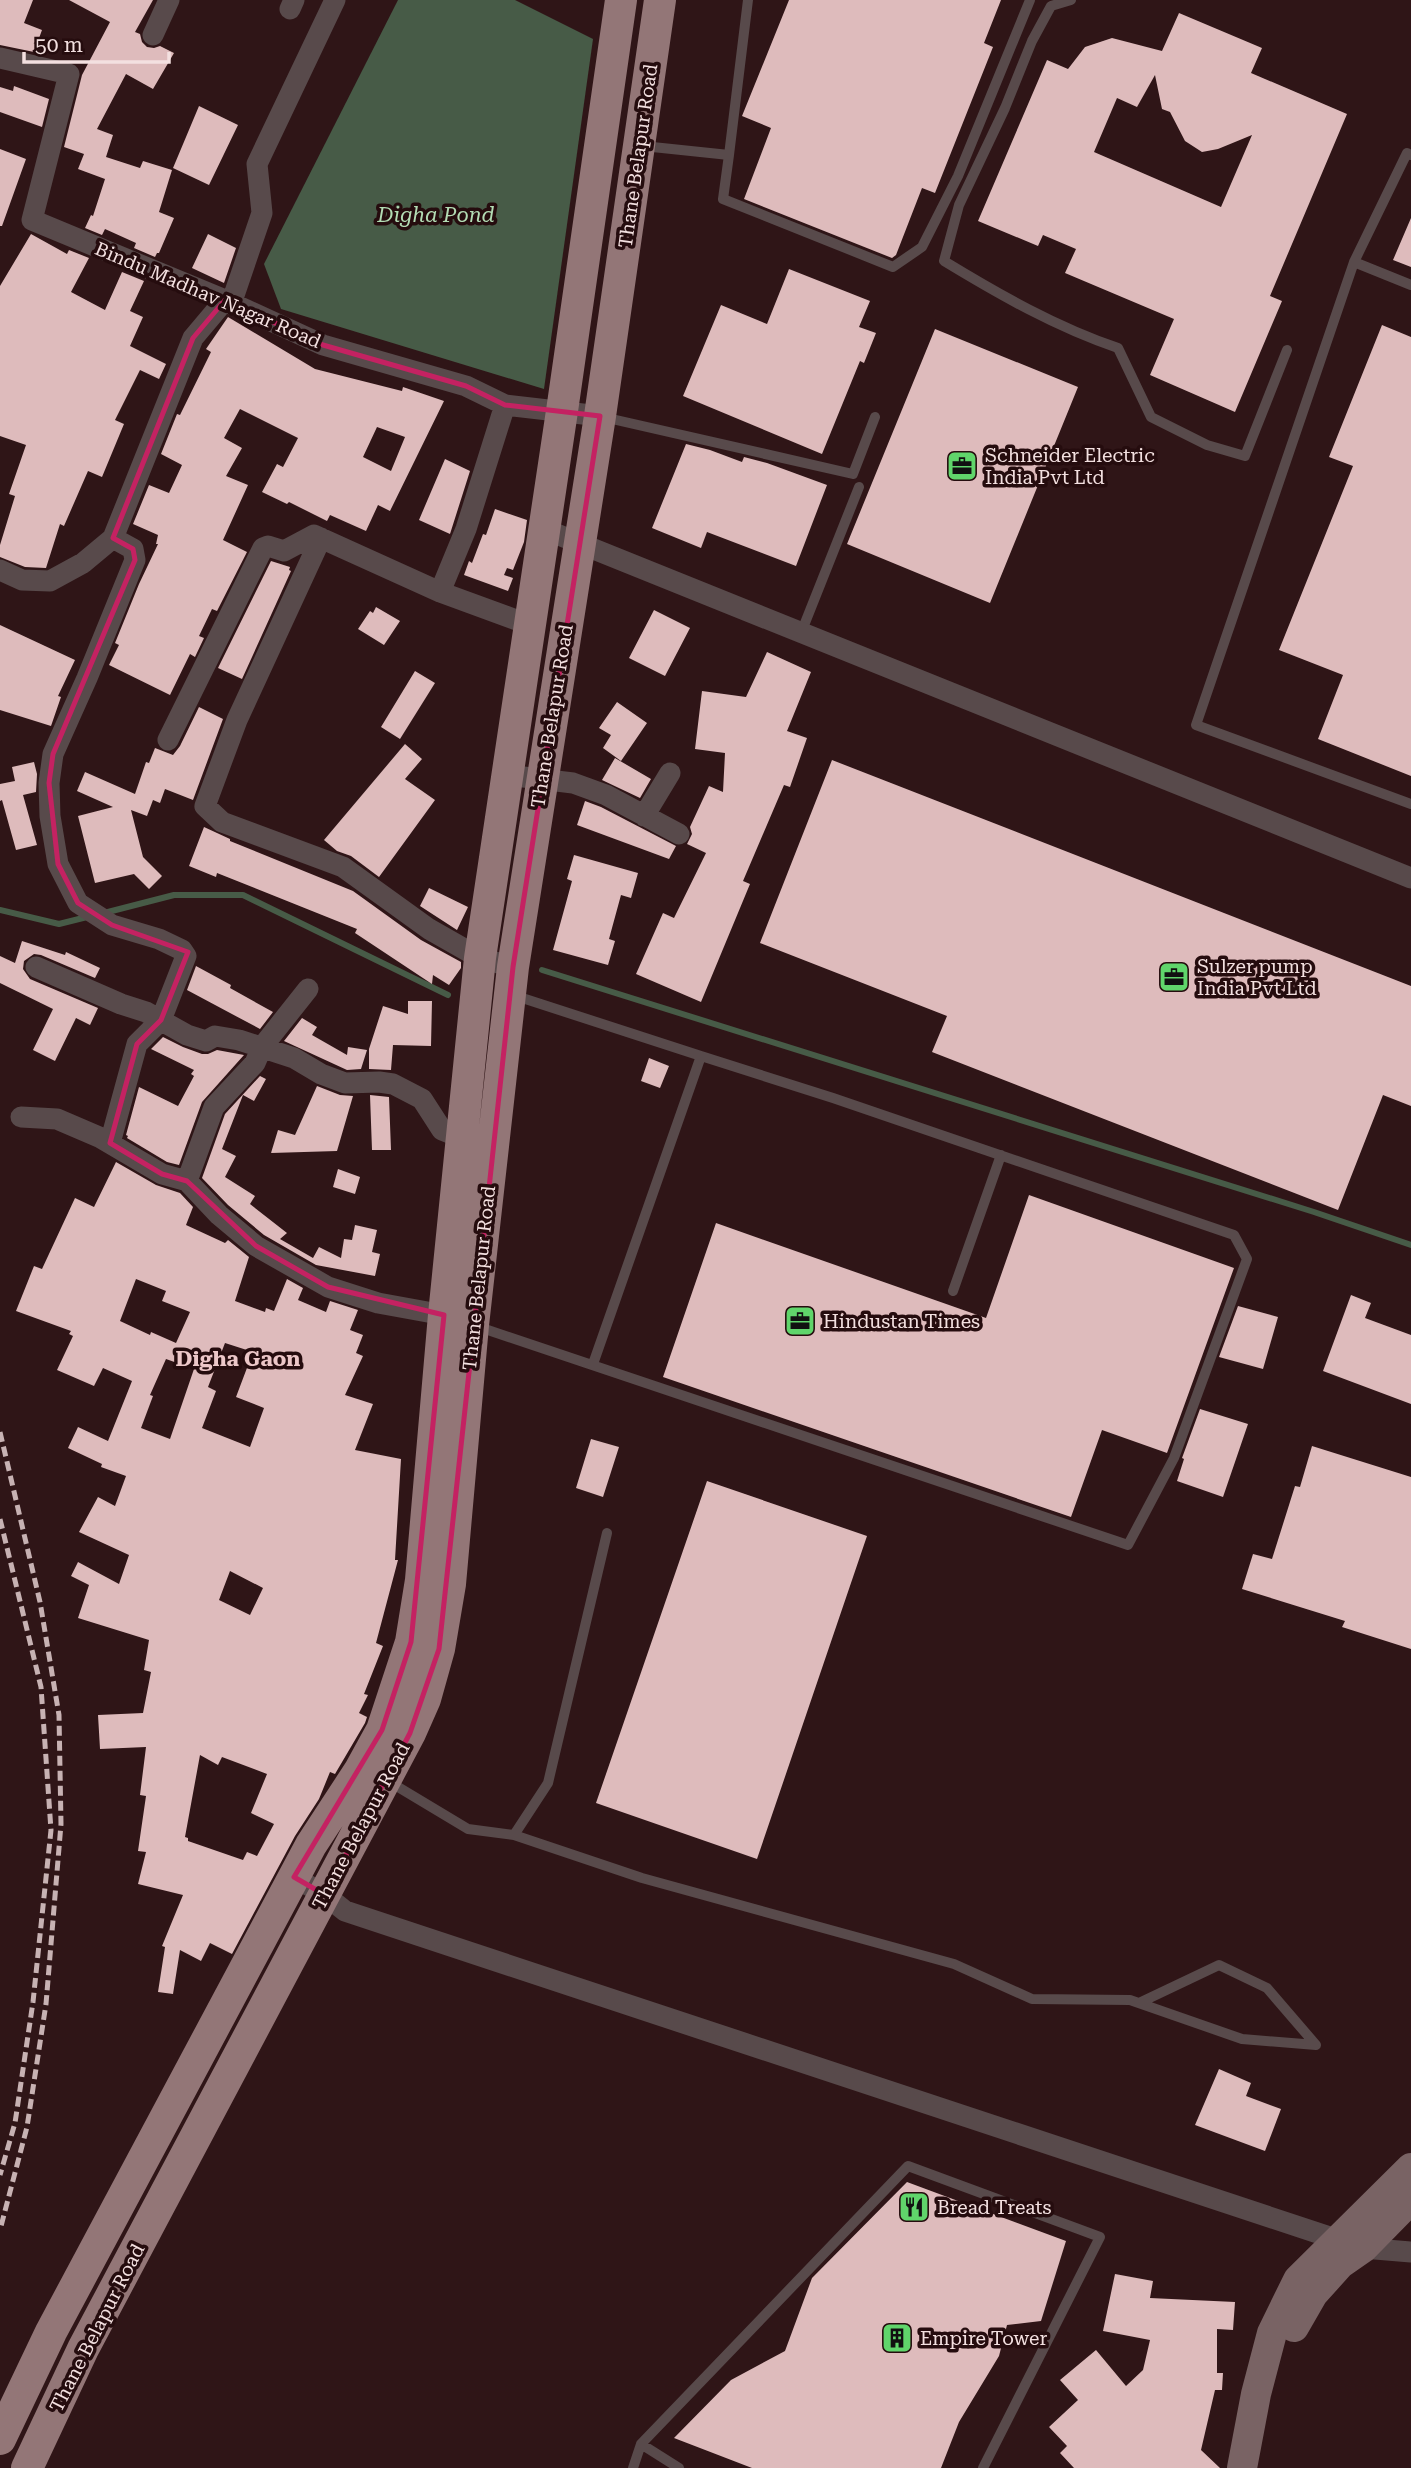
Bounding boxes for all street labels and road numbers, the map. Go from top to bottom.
street label: Thane Belapur Road [614,63,662,249]
street label: Bindu Madhav Nagar Road [92,237,324,353]
street label: Thane Belapur Road [526,623,578,809]
street label: Thane Belapur Road [458,1185,500,1371]
street label: Thane Belapur Road [307,1739,415,1913]
street label: Thane Belapur Road [45,2240,149,2416]

